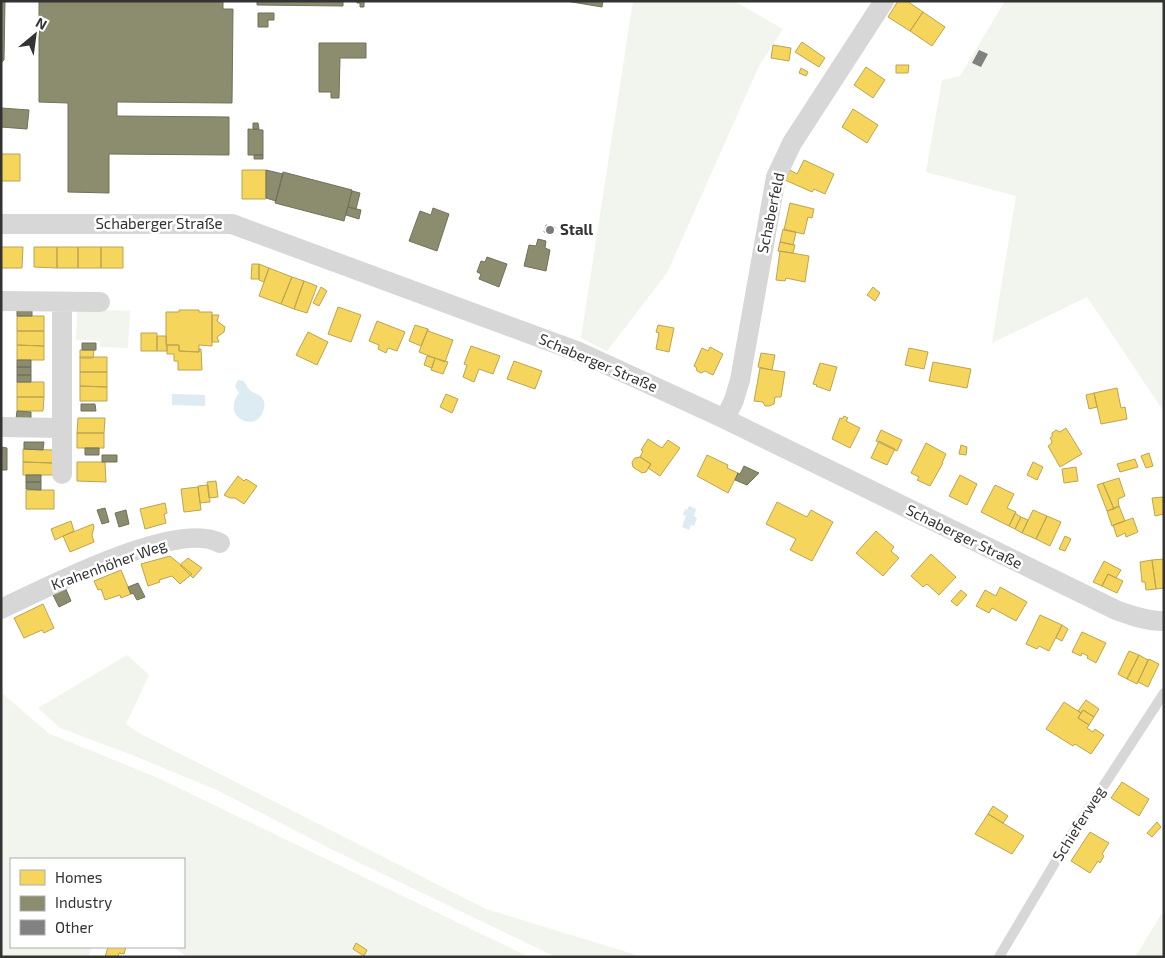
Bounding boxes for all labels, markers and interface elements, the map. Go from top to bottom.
north arrow [10,10,60,60]
text: N [33,13,50,33]
street label: Schaberfeld [753,171,787,255]
street label: Schaberger Straße [95,214,223,232]
place label: Stall [560,220,593,238]
marker: Stall [544,224,556,236]
street label: Schaberger Straße [536,329,660,395]
street label: Schaberger Straße [903,500,1026,572]
street label: Krahenhöher Weg [48,535,170,593]
street label: Schieferweg [1048,782,1109,864]
legend [10,858,185,948]
text: Homes [55,868,102,886]
text: Industry [55,893,112,911]
text: Other [55,918,94,936]

